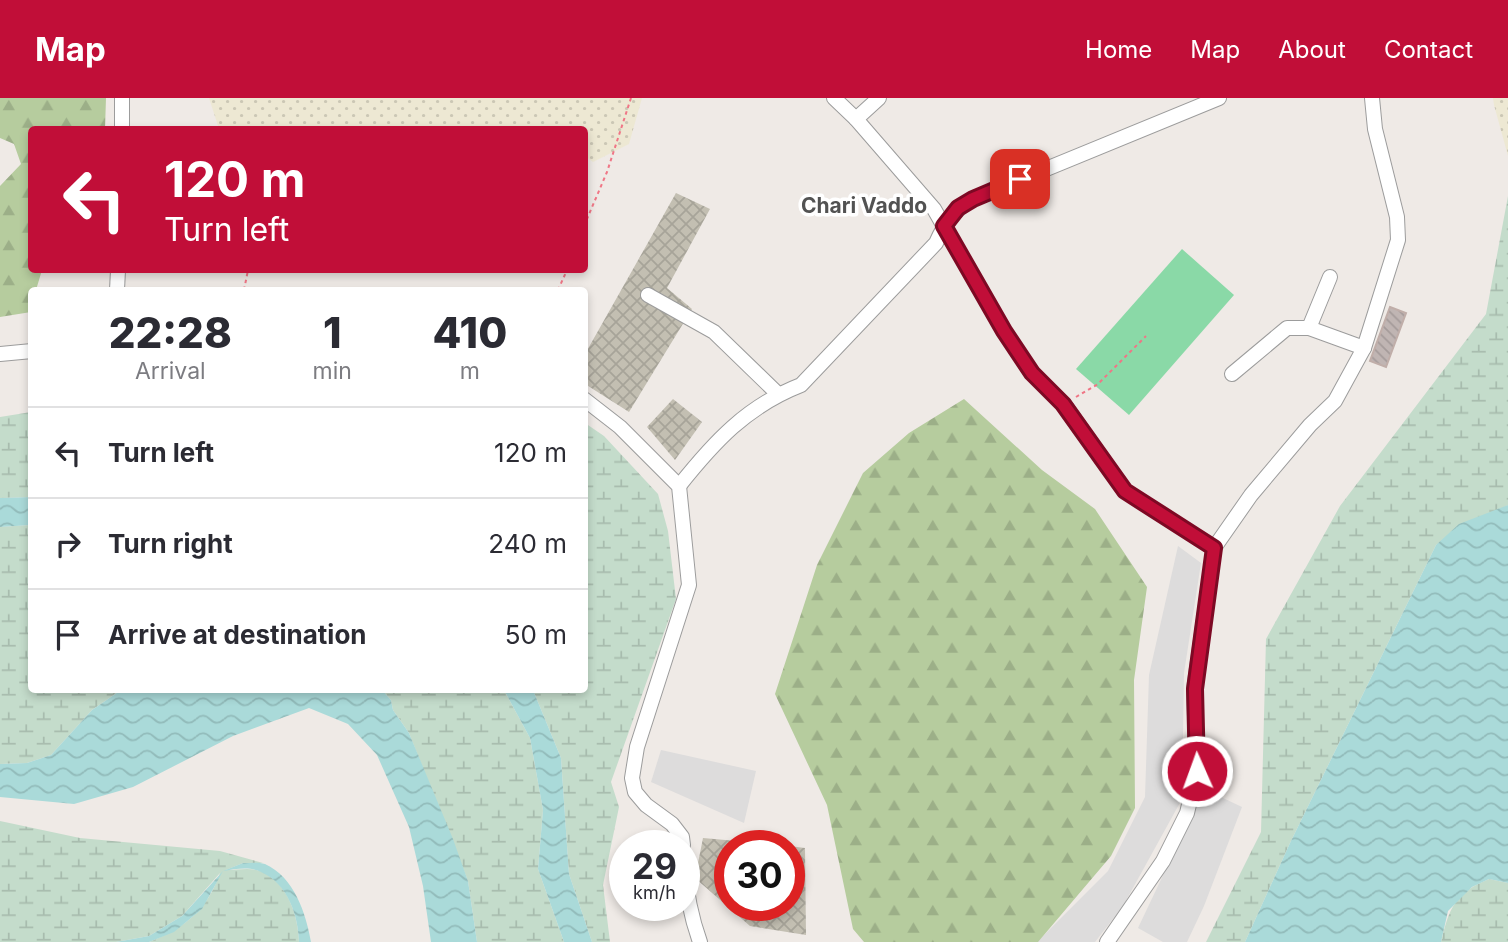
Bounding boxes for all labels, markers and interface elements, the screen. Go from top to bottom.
text: Map [35,29,106,69]
text: Home [1085,35,1152,64]
text: Map [1190,35,1240,64]
text: About [1278,35,1346,64]
text: Contact [1384,35,1473,64]
pin [990,149,1050,209]
text: 120 m [164,150,305,209]
icon: left [49,154,140,245]
icon: arrive [1001,160,1039,198]
district label: Chari Vaddo [801,193,927,218]
text: Turn left [164,210,289,249]
text: 22:28 [109,307,232,358]
text: 1 [323,307,341,358]
text: 410 [433,307,507,358]
text: Arrival [135,357,206,385]
text: min [313,357,352,385]
text: m [460,357,480,385]
icon: left [49,434,87,472]
text: Turn left [108,437,214,468]
text: 120 m [494,437,567,468]
icon: right [49,525,87,563]
text: Turn right [108,528,233,559]
text: 240 m [488,528,567,559]
icon: arrive [49,616,87,654]
text: Arrive at destination [108,619,367,650]
text: 50 m [505,619,567,650]
position arrow [1160,734,1234,808]
speed limit sign: 30 [714,830,805,921]
text: 29 [632,845,677,887]
text: km/h [633,882,676,903]

